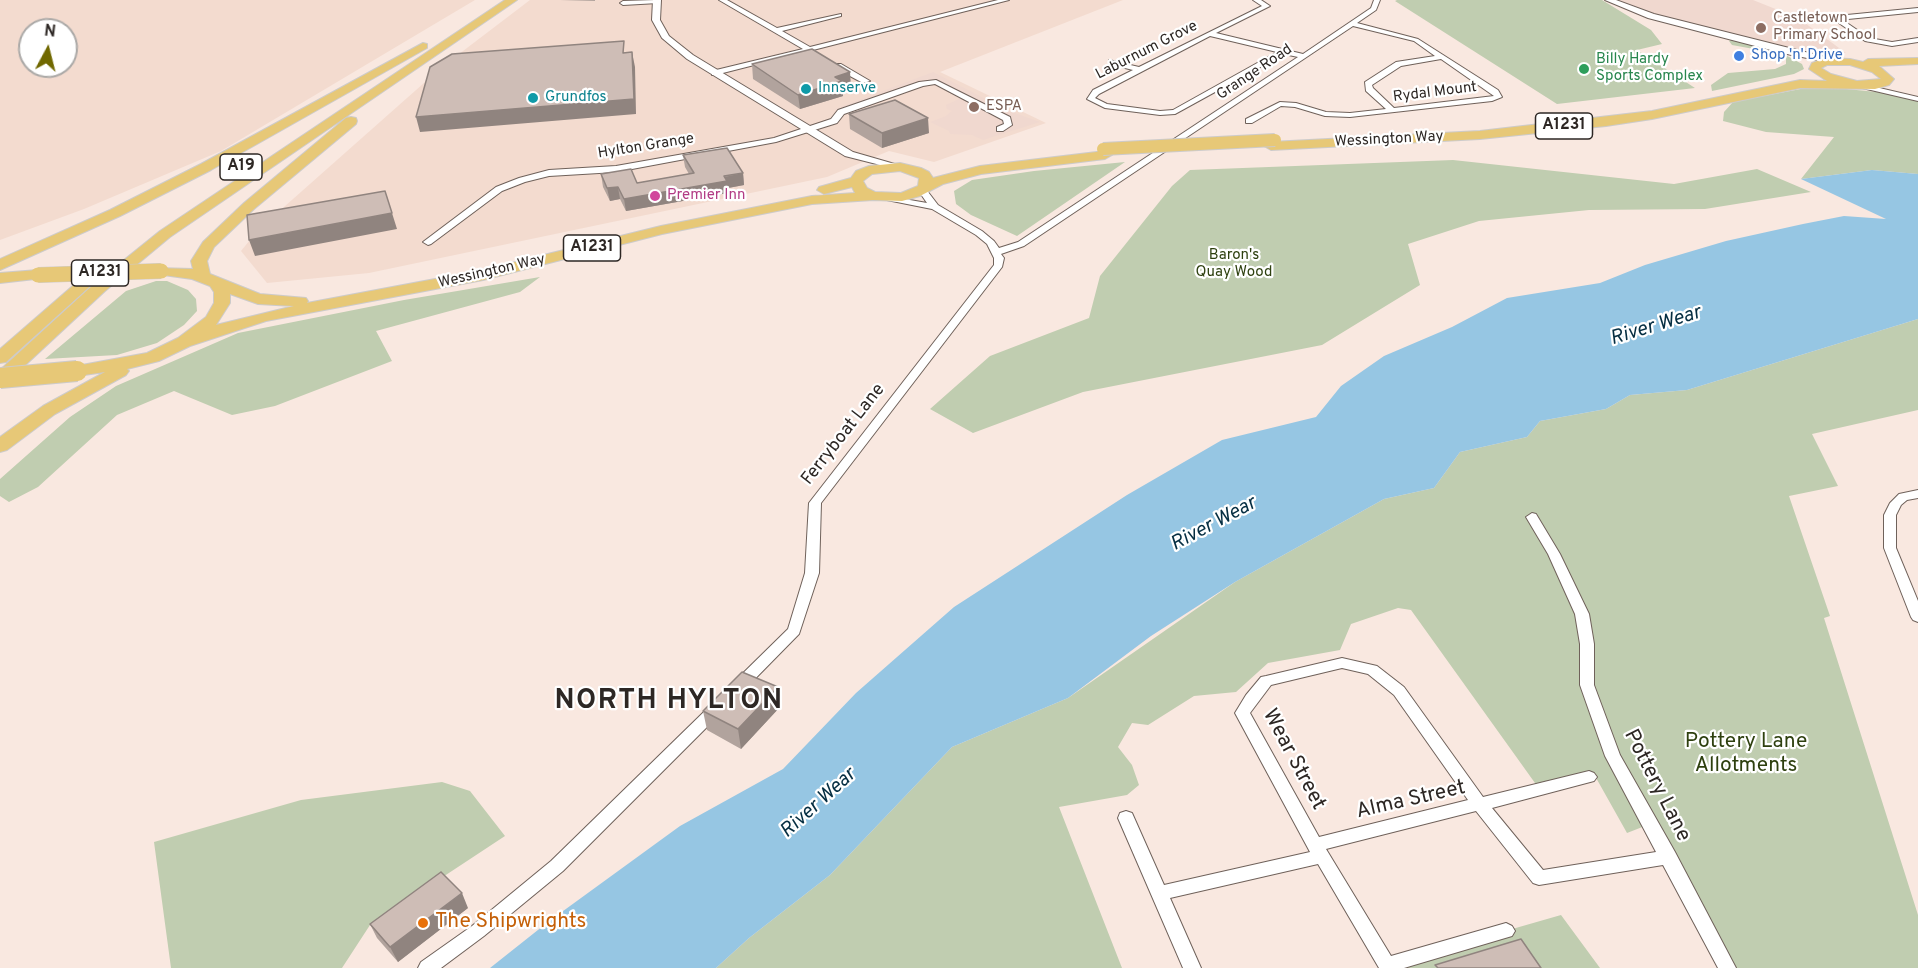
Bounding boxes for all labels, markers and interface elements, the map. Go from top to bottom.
place label: Castletown Primary School [1773,10,1876,45]
north arrow [18,18,78,78]
street label: Laburnum Grove [1093,18,1201,84]
text: N [43,21,57,43]
marker: Castletown Primary School [1754,21,1768,35]
street label: Grange Road [1214,41,1296,105]
place label: Shop 'n' Drive [1751,47,1843,65]
marker: Shop 'n' Drive [1732,49,1746,63]
place label: Billy Hardy Sports Complex [1596,51,1703,86]
marker: Billy Hardy Sports Complex [1577,62,1591,76]
street label: Rydal Mount [1392,79,1478,107]
place label: Innserve [818,80,876,98]
marker: Innserve [799,82,813,96]
place label: Grundfos [545,89,607,107]
marker: Grundfos [526,91,540,105]
place label: ESPA [986,98,1022,116]
marker: ESPA [967,100,981,114]
road number: A1231 [1536,113,1592,139]
street label: Wessington Way [1334,128,1444,152]
street label: Hylton Grange [597,131,695,163]
road number: A19 [220,154,262,180]
place label: Premier Inn [667,187,746,205]
marker: Premier Inn [648,189,662,203]
road number: A1231 [564,235,620,261]
park label: Baron's Quay Wood [1196,247,1272,282]
street label: Wessington Way [437,251,547,293]
road number: A1231 [72,260,128,286]
water label: River Wear [1608,302,1704,352]
street label: Ferryboat Lane [798,380,890,490]
water label: River Wear [1167,492,1261,558]
district label: NORTH HYLTON [555,685,783,719]
street label: Wear Street [1256,705,1330,815]
street label: Pottery Lane [1617,726,1695,846]
park label: Pottery Lane Allotments [1685,730,1807,780]
water label: River Wear [776,764,862,844]
street label: Alma Street [1354,776,1468,826]
place label: The Shipwrights [435,910,586,936]
marker: The Shipwrights [416,916,430,930]

